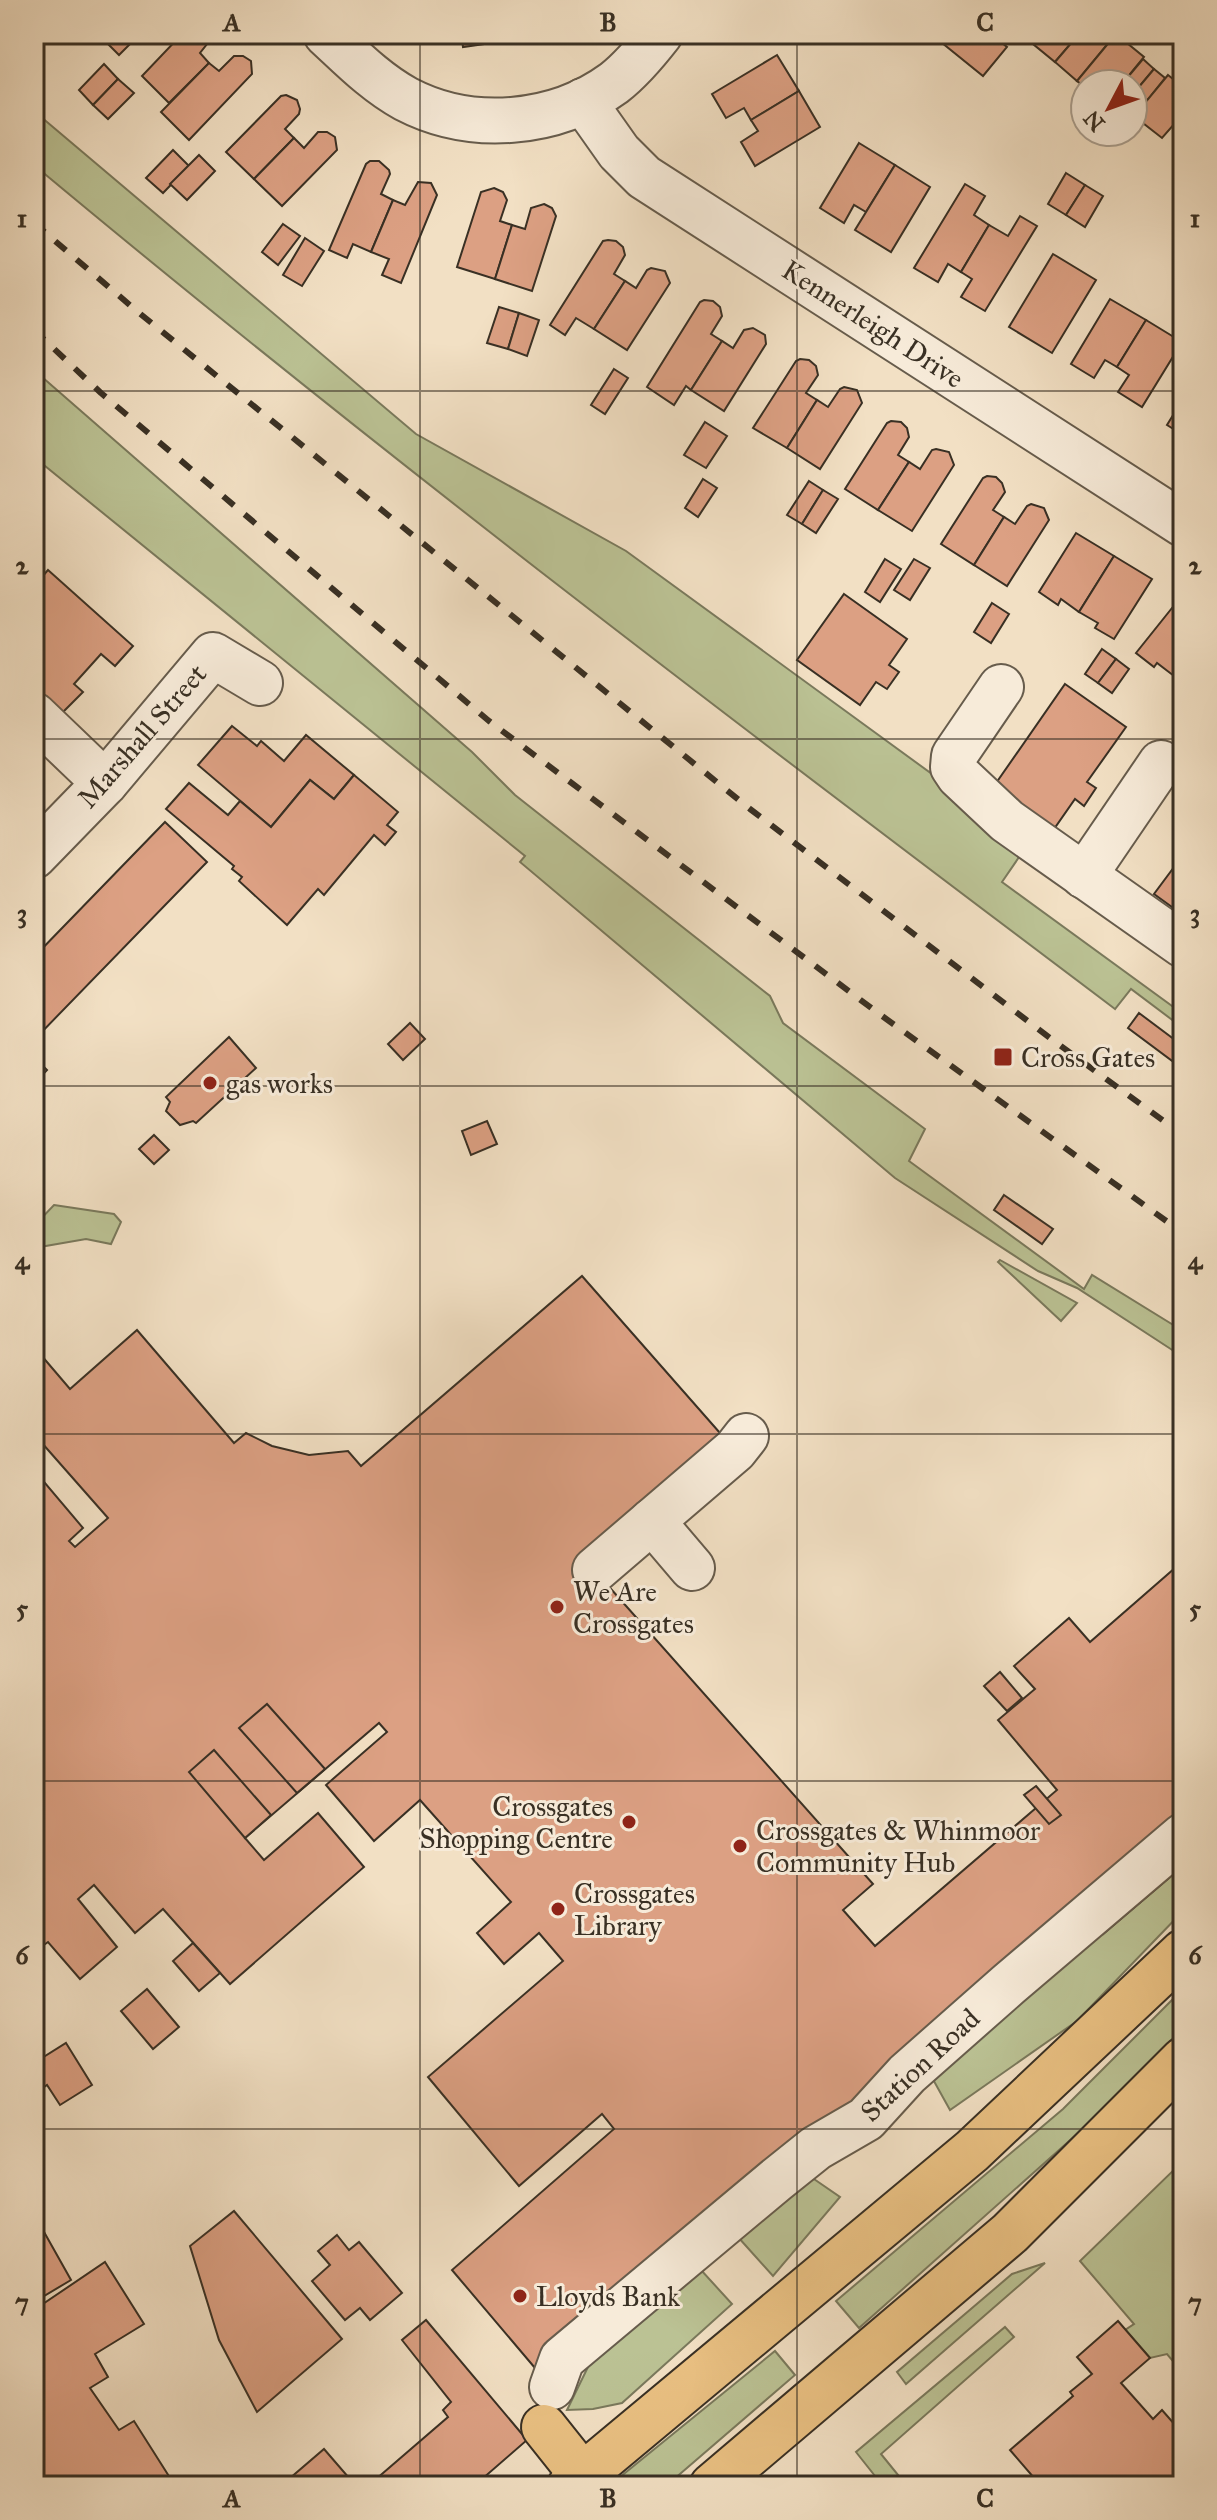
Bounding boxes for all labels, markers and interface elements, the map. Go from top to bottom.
text: A [221,6,241,38]
text: B [599,6,617,38]
text: C [976,6,994,38]
north arrow [1069,68,1149,148]
text: N [1078,105,1111,137]
text: 1 [17,202,27,234]
text: 1 [1190,202,1200,234]
street label: Kennerleigh Drive [776,252,970,396]
text: 2 [16,549,30,581]
text: 2 [1189,549,1203,581]
street label: Marshall Street [70,657,214,815]
text: 3 [17,897,27,929]
text: 3 [1190,897,1200,929]
place label: Cross Gates [1021,1040,1155,1075]
marker: Cross Gates [992,1046,1014,1068]
place label: gas works [226,1066,333,1101]
marker: gas works [201,1074,219,1092]
text: 4 [15,1244,31,1276]
text: 4 [1188,1244,1204,1276]
place label: We Are Crossgates [573,1574,694,1641]
text: 5 [16,1592,29,1624]
text: 5 [1189,1592,1202,1624]
marker: We Are Crossgates [548,1598,566,1616]
place label: Crossgates Shopping Centre [420,1789,613,1856]
marker: Crossgates Shopping Centre [620,1813,638,1831]
place label: Crossgates & Whinmoor Community Hub [756,1813,1041,1880]
marker: Crossgates & Whinmoor Community Hub [731,1837,749,1855]
place label: Crossgates Library [574,1876,695,1943]
marker: Crossgates Library [549,1900,567,1918]
text: 6 [15,1939,30,1971]
text: 6 [1188,1939,1203,1971]
street label: Station Road [853,2001,987,2129]
place label: Lloyds Bank [536,2279,680,2314]
text: 7 [15,2286,29,2318]
text: 7 [1188,2286,1202,2318]
marker: Lloyds Bank [511,2287,529,2305]
text: A [221,2482,241,2514]
text: B [599,2482,617,2514]
text: C [976,2482,994,2514]

